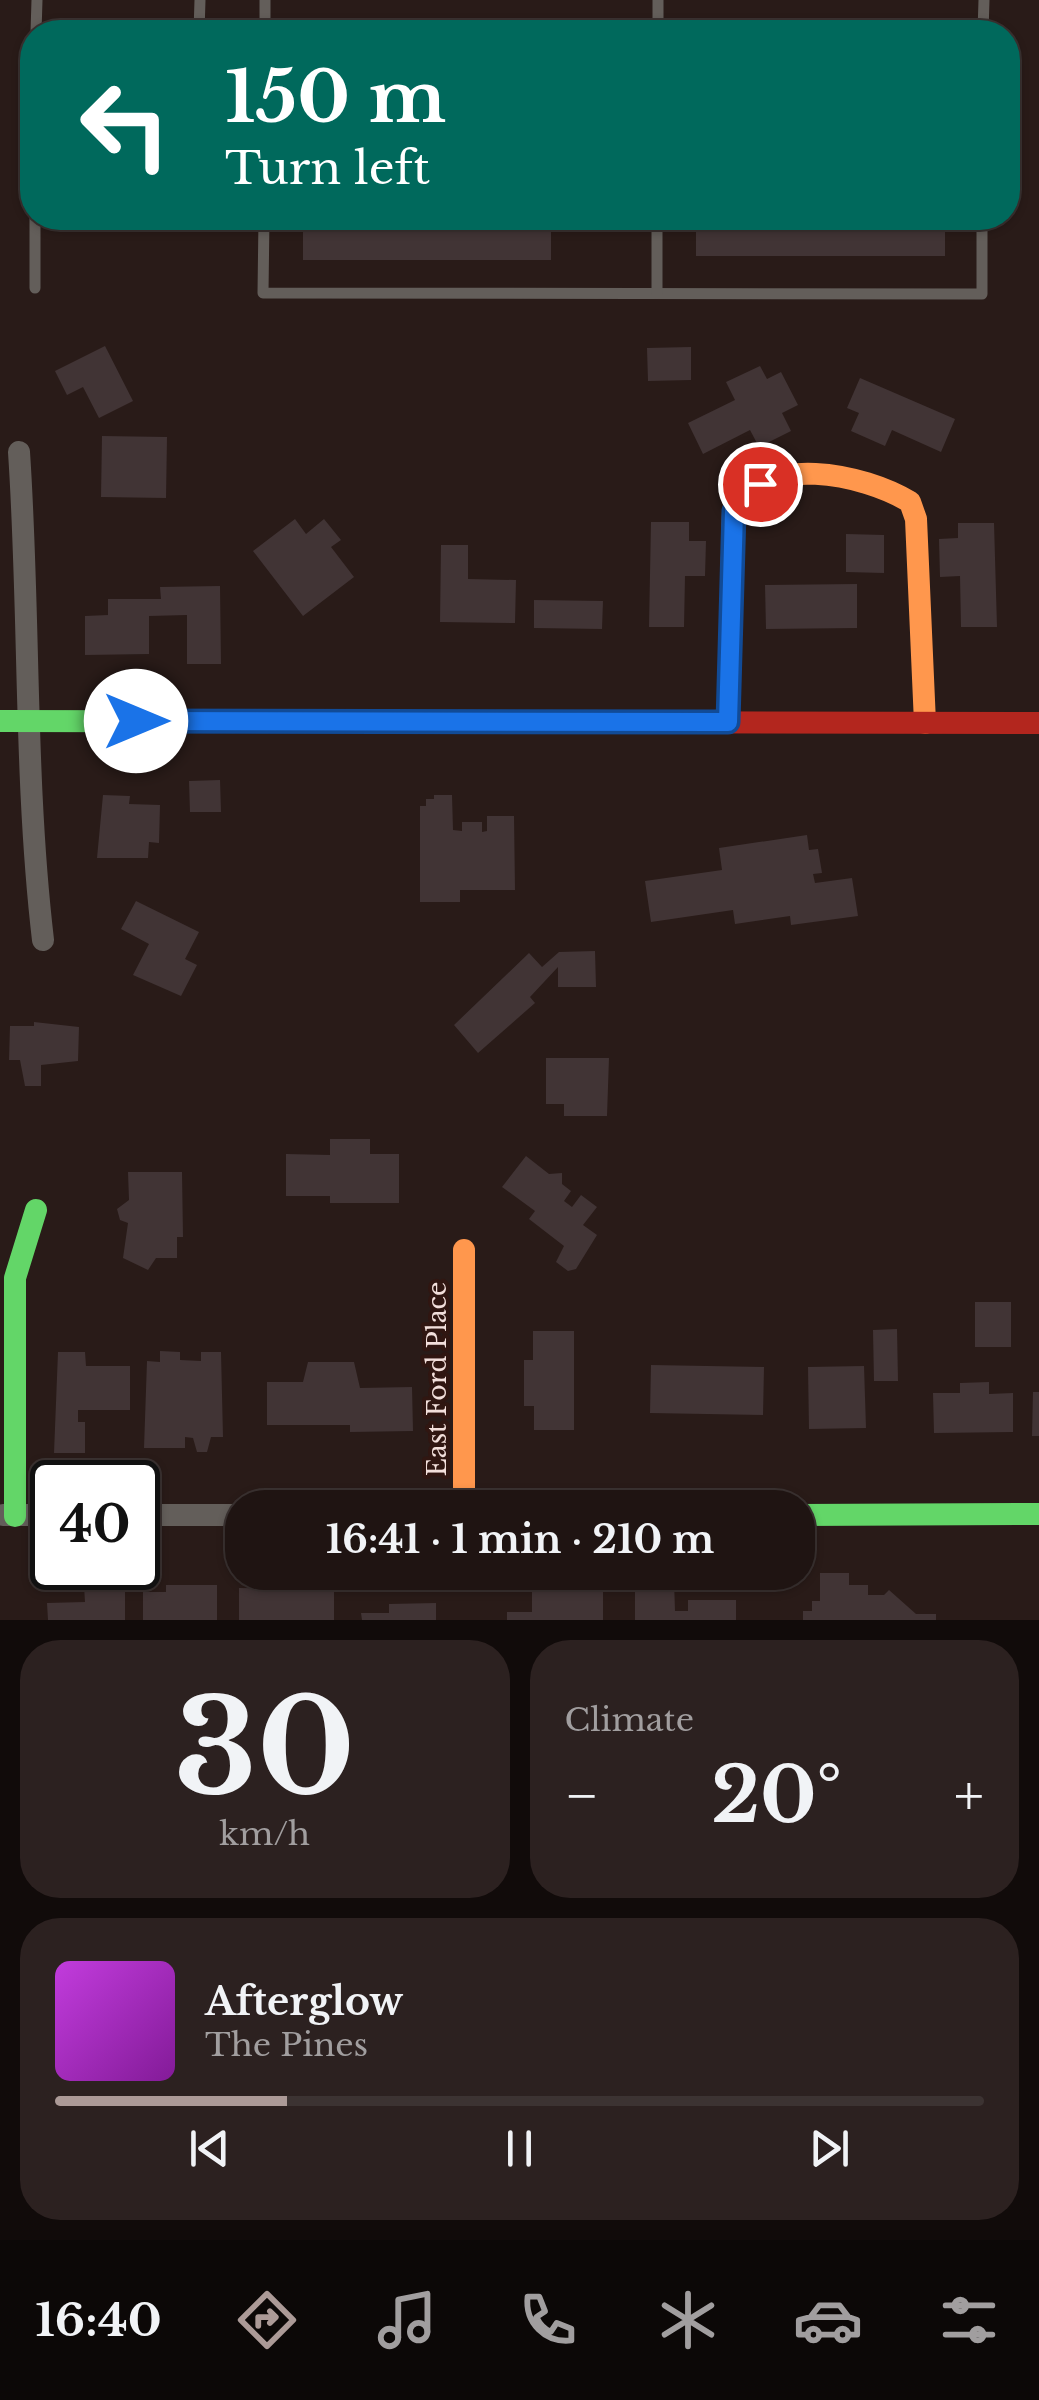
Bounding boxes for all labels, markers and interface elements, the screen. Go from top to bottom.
text: 150 m [225,54,446,141]
icon: left [60,60,190,190]
text: Turn left [225,140,430,196]
pin [718,442,803,527]
icon: arrive [733,457,788,512]
position arrow [84,669,188,773]
street label: East Ford Place [422,1282,453,1476]
speed limit sign: 40 [30,1460,160,1590]
text: 16:41 · 1 min · 210 m [326,1516,714,1563]
text: 30 [174,1668,355,1829]
text: Climate [565,1700,694,1740]
text: 20° [711,1749,842,1842]
text: − [565,1762,599,1830]
text: + [954,1762,984,1830]
text: km/h [219,1814,310,1854]
text: Afterglow [205,1978,403,2025]
text: The Pines [205,2025,368,2065]
icon: previous [182,2121,237,2176]
icon: pause [492,2121,547,2176]
icon: next [802,2121,857,2176]
icon: directions [232,2285,302,2355]
icon: music [372,2285,442,2355]
icon: phone [513,2285,583,2355]
icon: climate [653,2285,723,2355]
icon: car [793,2285,863,2355]
icon: filters [934,2285,1004,2355]
text: 16:40 [35,2292,162,2348]

